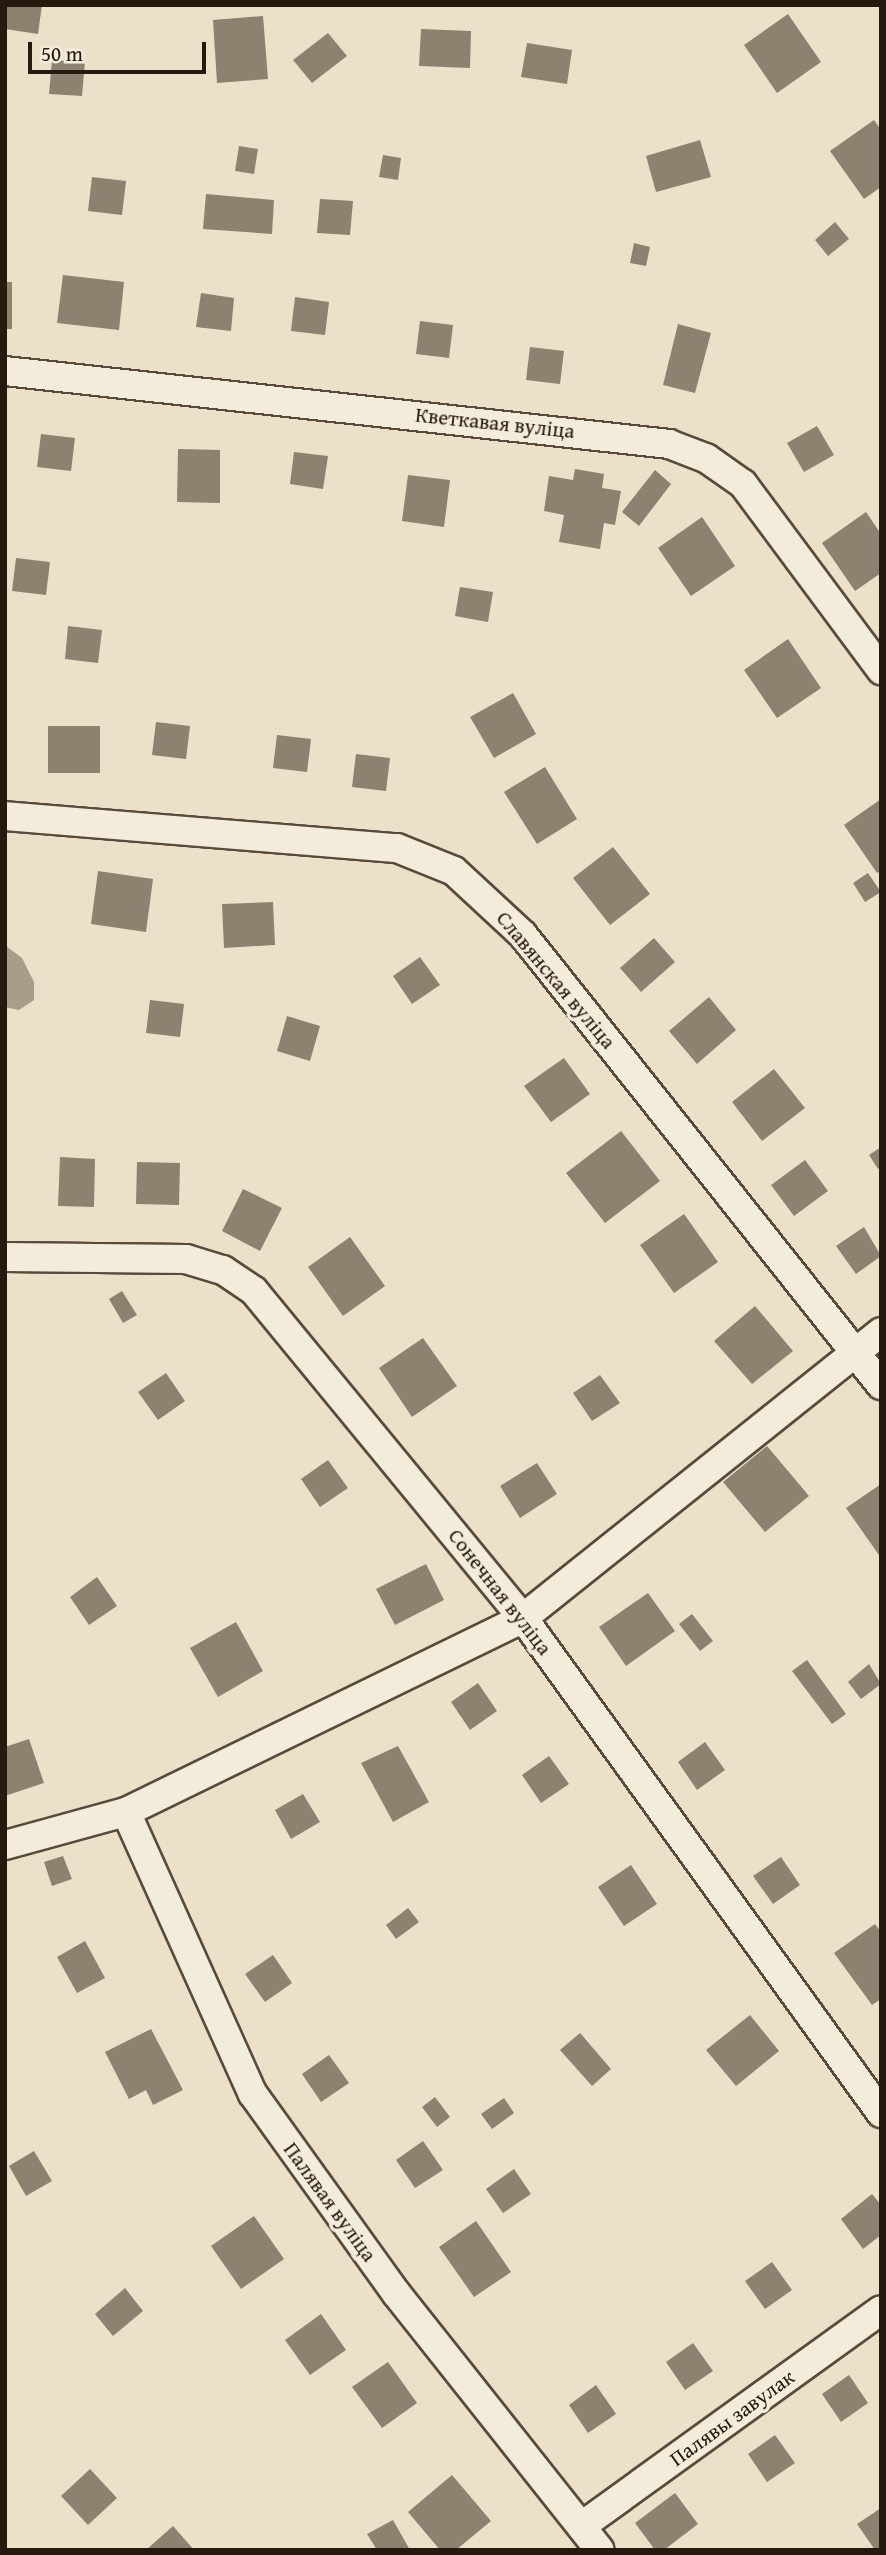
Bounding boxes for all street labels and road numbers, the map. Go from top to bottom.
street label: Кветкавая вуліца [414,402,576,444]
street label: Славянская вуліца [491,906,621,1054]
street label: Сонечная вуліца [443,1524,557,1660]
street label: Палявая вуліца [278,2137,382,2267]
street label: Палявы завулак [665,2364,799,2472]

